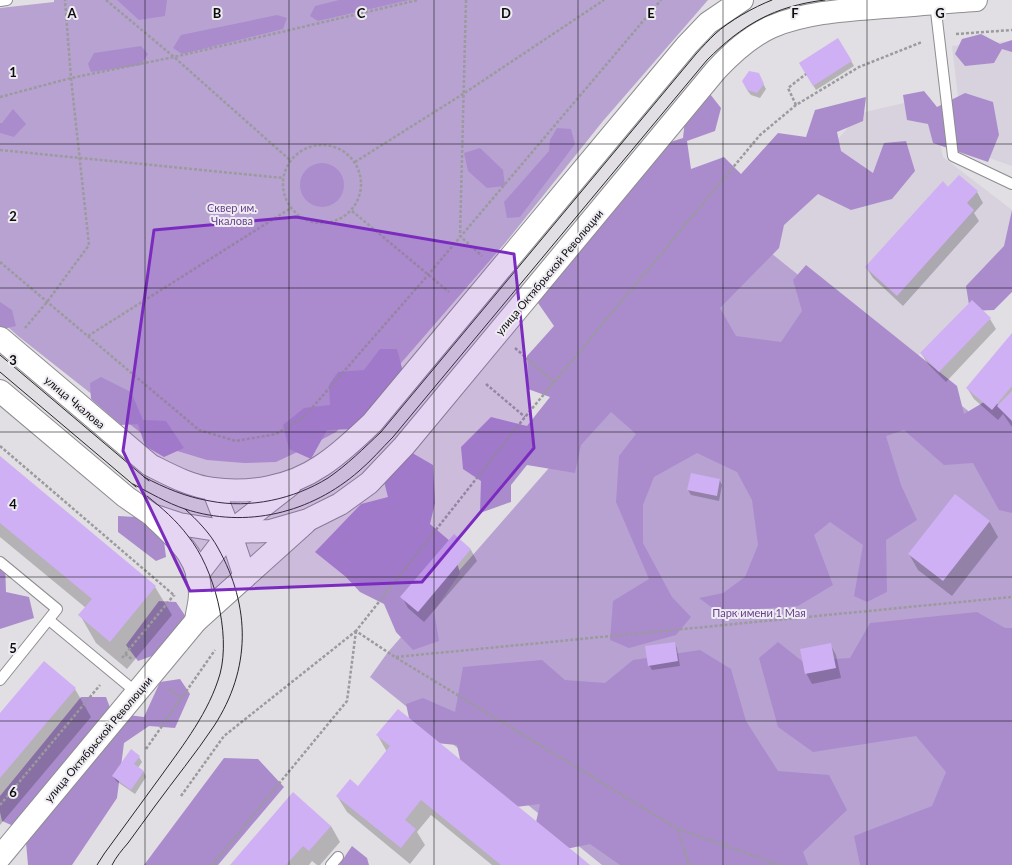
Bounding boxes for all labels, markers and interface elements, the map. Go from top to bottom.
text: A [66,5,77,21]
text: B [213,5,222,21]
text: C [357,5,366,21]
text: D [501,5,511,21]
text: E [647,5,655,21]
text: F [791,5,799,21]
text: G [935,5,945,21]
text: 1 [9,64,17,80]
park label: Сквер им. Чкалова [207,201,257,227]
street label: улица Октябрьской Революции [493,207,605,337]
text: 2 [9,208,17,224]
text: 3 [9,352,17,368]
street label: улица Чкалова [42,373,108,431]
text: 4 [9,496,17,512]
park label: Парк имени 1 Мая [712,606,806,619]
text: 5 [9,640,17,656]
street label: улица Октябрьской Революции [42,674,154,804]
text: 6 [9,784,17,800]

